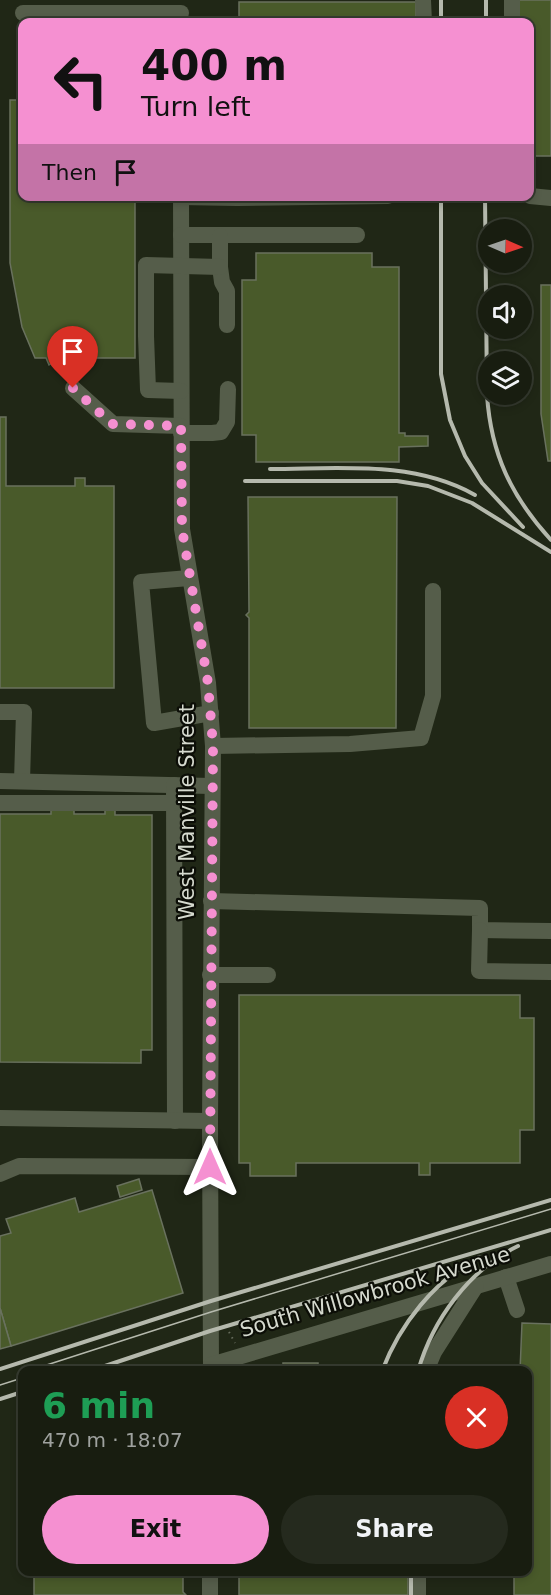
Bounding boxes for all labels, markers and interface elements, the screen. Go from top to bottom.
text: 400 m [141,41,287,90]
icon: left [42,42,120,120]
text: Turn left [141,91,251,122]
icon: arrive [109,156,142,189]
text: Then [42,160,97,185]
north arrow [478,219,532,273]
map controls [478,219,532,405]
button: sound [478,285,532,339]
pin [47,326,98,388]
icon: arrive [56,335,89,368]
button: layers [478,351,532,405]
street label: West Manville Street [175,704,199,920]
position arrow [178,1135,242,1199]
street label: South Willowbrook Avenue [237,1242,513,1342]
text: 6 min [42,1385,155,1426]
button: close [445,1386,508,1449]
text: 470 m · 18:07 [42,1428,183,1452]
button: Exit [42,1495,269,1564]
button: Share [281,1495,508,1564]

